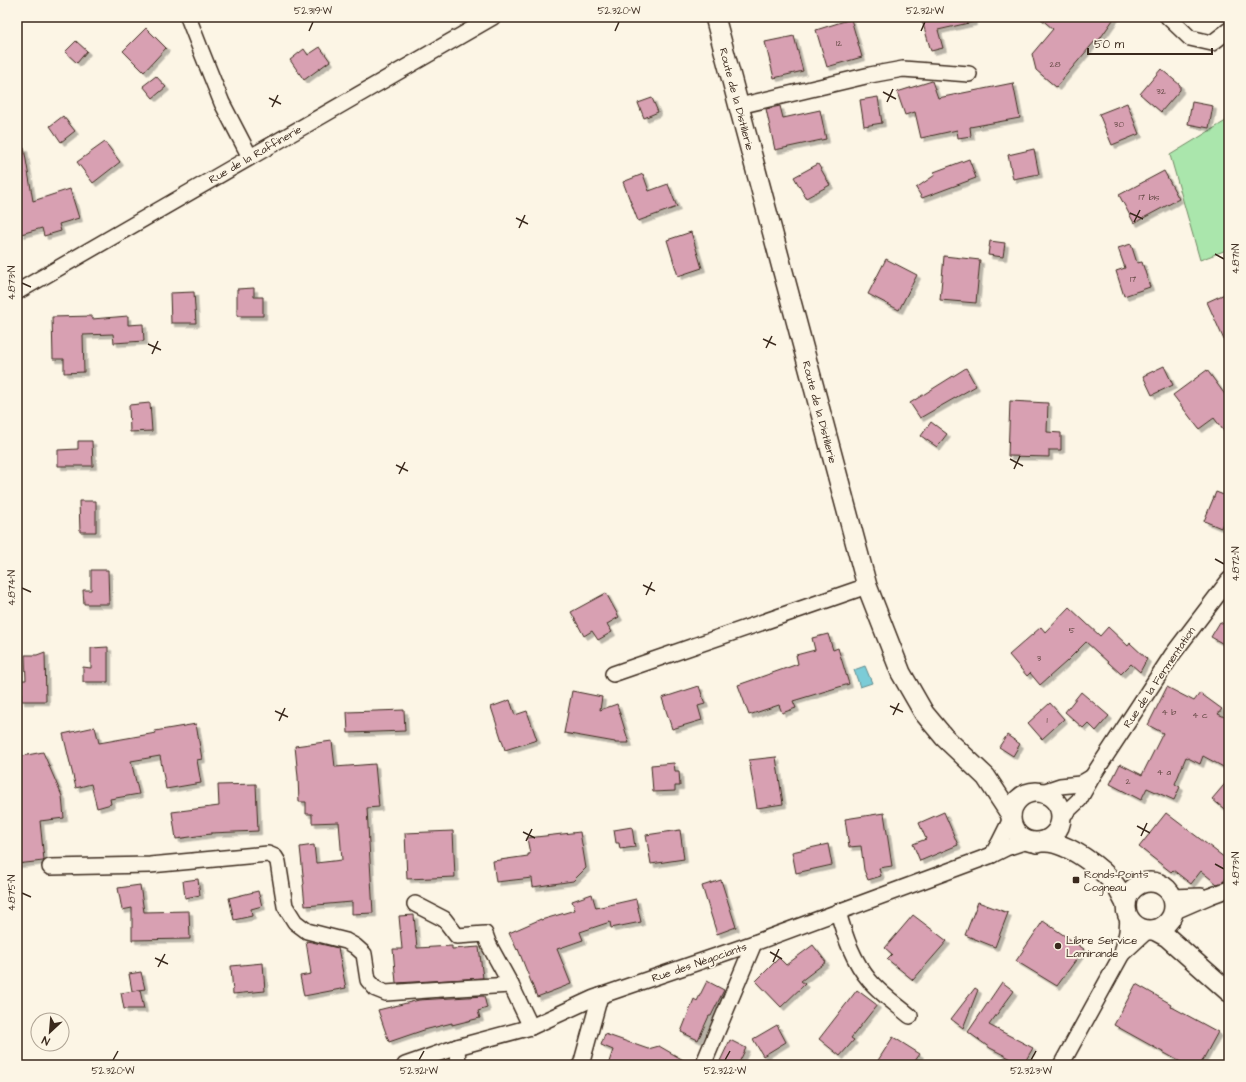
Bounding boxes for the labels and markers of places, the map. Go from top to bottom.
place label: Ronds-Points Cogneau [1084,867,1149,896]
marker: Ronds-Points Cogneau [1071,875,1081,885]
place label: Libre Service Lamirande [1066,933,1137,961]
marker: Libre Service Lamirande [1053,941,1063,951]

